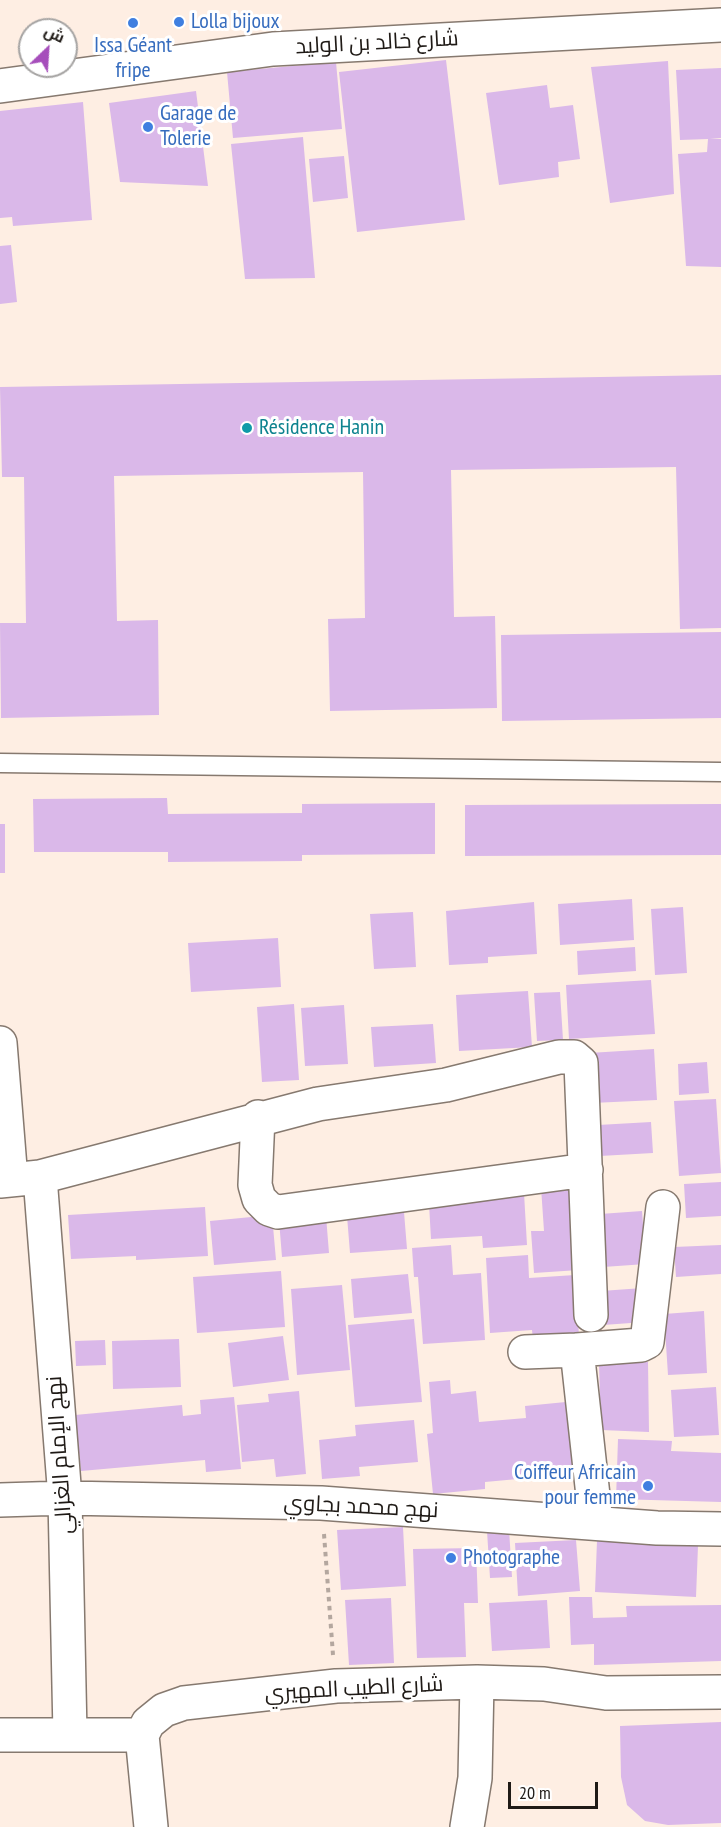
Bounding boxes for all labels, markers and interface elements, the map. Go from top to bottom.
place label: Lolla bijoux [191,9,280,35]
marker: Lolla bijoux [172,15,186,29]
marker: Issa Géant fripe [126,16,140,30]
north arrow [18,18,78,78]
text: ش [41,20,68,47]
street label: شارع خالد بن الوليد [295,26,459,60]
place label: Issa Géant fripe [94,33,172,84]
place label: Garage de Tolerie [160,101,236,152]
marker: Garage de Tolerie [141,120,155,134]
place label: Résidence Hanin [259,415,384,441]
marker: Résidence Hanin [240,421,254,435]
street label: نهج الإمام الغزالي [41,1375,79,1535]
place label: Coiffeur Africain pour femme [514,1460,636,1512]
marker: Coiffeur Africain pour femme [641,1479,655,1493]
street label: نهج محمد بجاوي [283,1490,439,1524]
place label: Photographe [463,1545,560,1571]
marker: Photographe [444,1551,458,1565]
street label: شارع الطيب المهيري [264,1671,444,1707]
scale bar [511,1770,601,1808]
text: 20 m [519,1781,551,1804]

